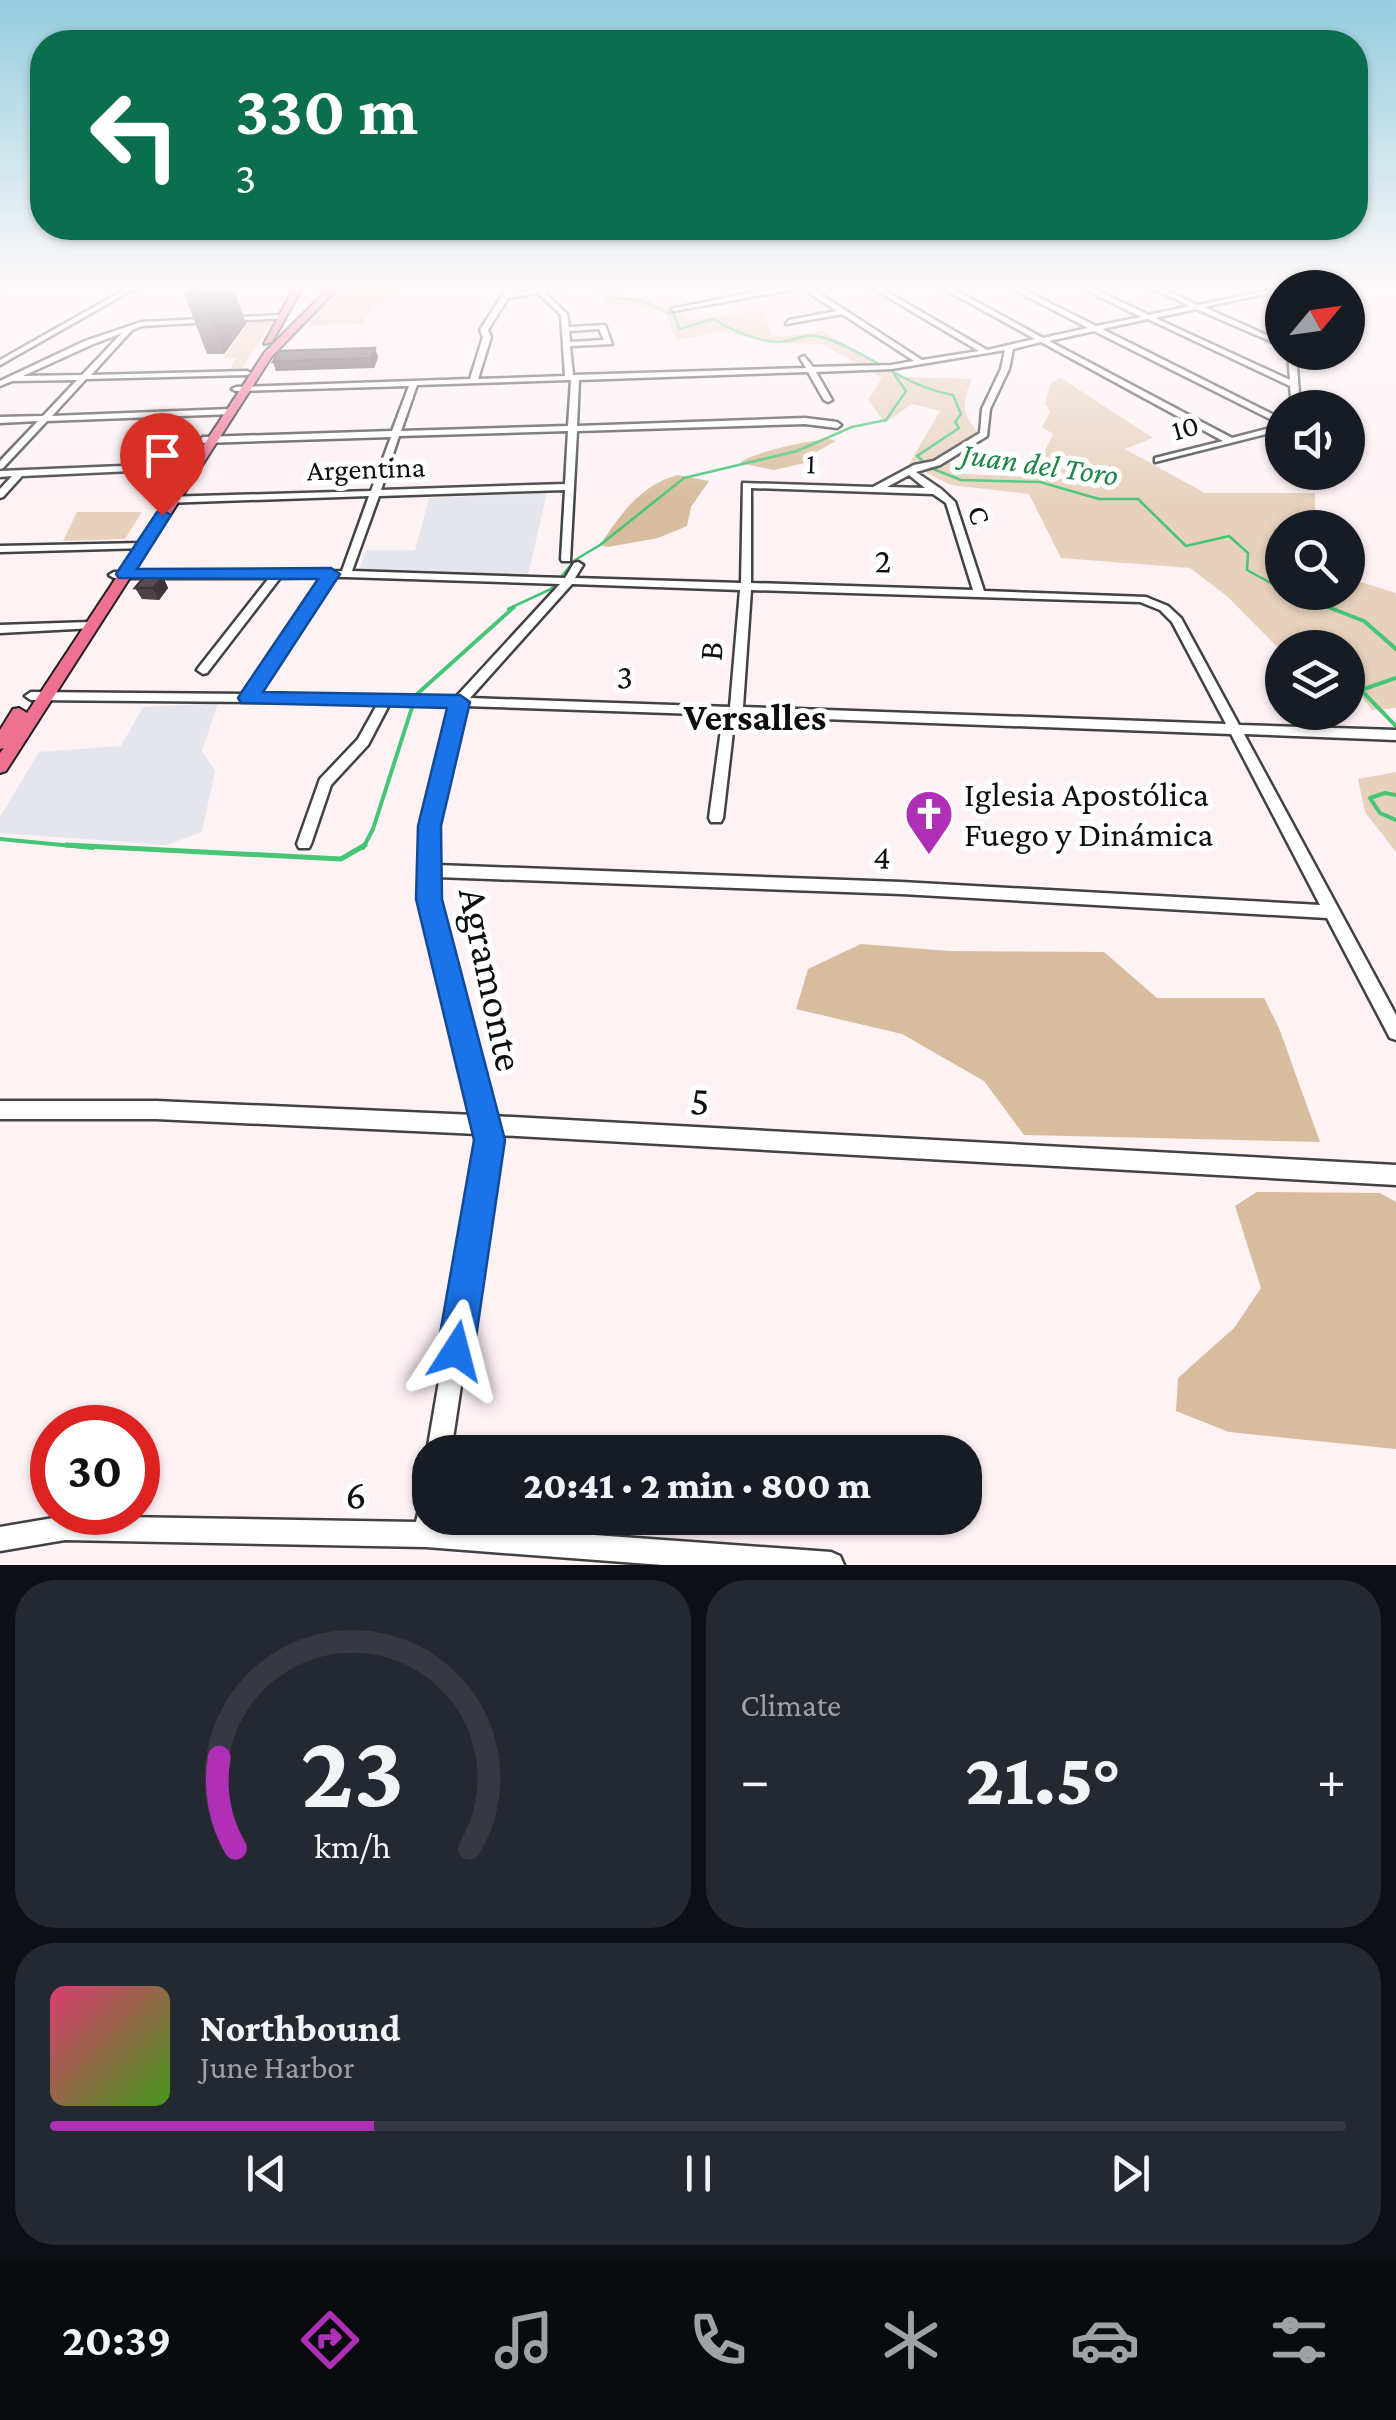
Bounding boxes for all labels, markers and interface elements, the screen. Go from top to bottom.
icon: left [70,70,200,200]
text: 330 m [235,71,418,149]
text: 3 [235,153,256,203]
north arrow [1265,270,1365,370]
map controls [1265,270,1365,730]
button: sound [1265,390,1365,490]
street label: 10 [1168,408,1202,446]
pin [120,413,205,516]
icon: arrive [135,428,190,483]
water label: Juan del Toro [954,434,1121,493]
street label: 1 [805,446,817,480]
street label: Argentina [306,449,426,488]
street label: C [962,501,998,529]
button: search [1265,510,1365,610]
street label: 2 [874,541,892,581]
button: layers [1265,630,1365,730]
street label: B [691,640,731,662]
street label: 3 [616,657,634,697]
district label: Versalles [683,696,826,738]
place label: Iglesia Apostólica Fuego y Dinámica [964,775,1214,854]
church icon: Iglesia Apostólica Fuego y Dinámica [903,788,955,856]
street label: 4 [872,837,892,877]
street label: Agramonte [450,883,534,1075]
street label: 5 [689,1076,711,1124]
position arrow [404,1299,508,1403]
speed limit sign: 30 [30,1405,160,1535]
text: 20:41 · 2 min · 800 m [523,1464,871,1506]
street label: 6 [345,1470,367,1518]
text: Climate [741,1687,841,1723]
text: 23 [301,1713,405,1828]
text: 21.5° [965,1737,1121,1820]
text: − [741,1749,770,1810]
text: + [1317,1749,1346,1810]
text: km/h [314,1826,391,1866]
text: Northbound [200,2007,401,2049]
text: June Harbor [200,2049,355,2085]
icon: previous [239,2146,294,2201]
icon: pause [671,2146,726,2201]
icon: next [1103,2146,1158,2201]
icon: directions [295,2305,365,2375]
icon: music [489,2305,559,2375]
icon: phone [683,2305,753,2375]
icon: climate [876,2305,946,2375]
icon: car [1070,2305,1140,2375]
icon: filters [1264,2305,1334,2375]
text: 20:39 [62,2315,171,2365]

